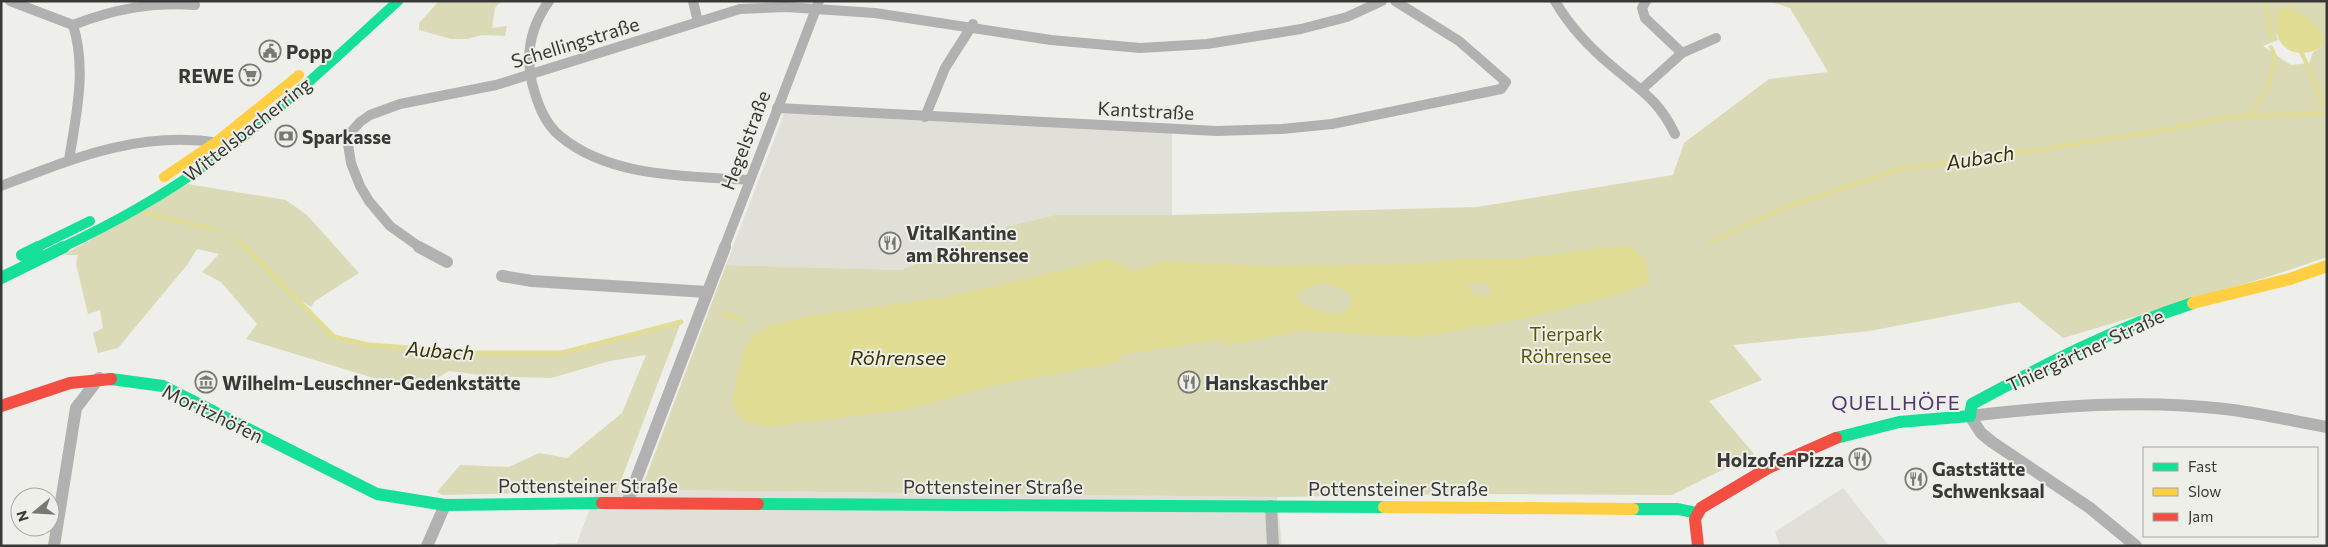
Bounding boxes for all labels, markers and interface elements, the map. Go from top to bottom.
street label: Schellingstraße [508,12,642,72]
public building icon: Popp [258,39,282,63]
place label: Popp [286,40,332,63]
supermarket icon: REWE [238,63,262,87]
place label: REWE [178,64,234,87]
street label: Wittelsbacherring [178,72,316,186]
street label: Hegelstraße [716,87,774,193]
street label: Kantstraße [1097,96,1195,124]
bank icon: Sparkasse [274,124,298,148]
place label: Sparkasse [302,125,391,148]
water label: Aubach [1943,140,2016,174]
place label: VitalKantine am Röhrensee [906,221,1028,266]
restaurant icon: VitalKantine am Röhrensee [878,231,902,255]
street label: Thiergärtner Straße [2003,304,2167,396]
park label: Tierpark Röhrensee [1520,322,1612,367]
water label: Aubach [404,336,475,364]
water label: Röhrensee [850,345,946,369]
museum icon: Wilhelm-Leuschner-Gedenkstätte [194,370,218,394]
restaurant icon: Hanskaschber [1177,370,1201,394]
place label: Wilhelm-Leuschner-Gedenkstätte [222,371,521,394]
place label: Hanskaschber [1205,371,1328,394]
street label: Moritzhöfen [159,379,267,447]
district label: QUELLHÖFE [1831,390,1961,414]
restaurant icon: HolzofenPizza [1848,447,1872,471]
legend [2143,447,2318,537]
place label: HolzofenPizza [1717,448,1844,471]
place label: Gaststätte Schwenksaal [1932,457,2045,502]
text: Fast [2188,457,2217,475]
restaurant icon: Gaststätte Schwenksaal [1904,467,1928,491]
street label: Pottensteiner Straße [498,474,678,497]
street label: Pottensteiner Straße [903,475,1083,498]
street label: Pottensteiner Straße [1308,477,1488,500]
text: Slow [2188,482,2221,500]
north arrow [10,487,60,537]
text: Jam [2188,507,2213,525]
text: N [12,509,32,524]

